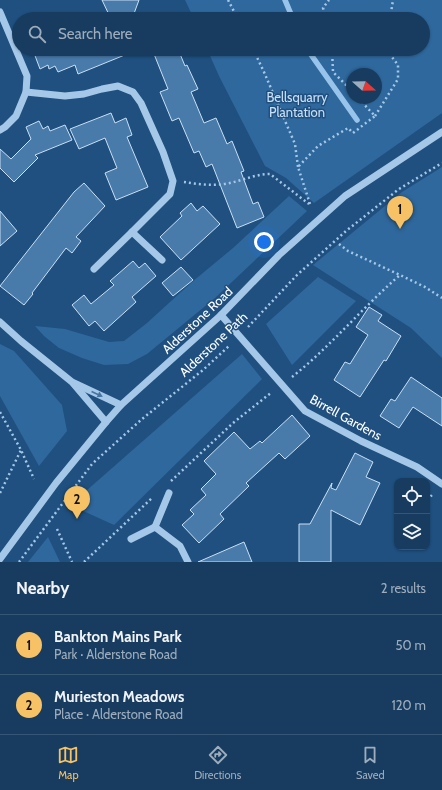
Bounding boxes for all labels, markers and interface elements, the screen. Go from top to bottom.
search box [12,12,430,56]
icon: search [26,23,48,45]
text: Search here [58,25,133,43]
north arrow [346,68,382,104]
park label: Bellsquarry Plantation [266,89,328,120]
pin: 1 [387,196,413,229]
your location [254,232,274,252]
street label: Alderstone Road [158,283,236,357]
street label: Alderstone Path [176,308,250,380]
one-way arrow [91,391,102,397]
street label: Birrell Gardens [307,391,385,444]
map controls [394,478,430,550]
button: locate [394,478,430,514]
pin: 2 [64,486,90,519]
button: layers [394,514,430,550]
text: Nearby [16,578,69,598]
text: 2 results [381,580,426,596]
text: Bankton Mains Park [54,628,182,646]
text: 1 [27,637,31,653]
text: 50 m [396,637,426,653]
text: Park · Alderstone Road [54,646,177,662]
text: Murieston Meadows [54,688,184,706]
text: 2 [26,697,32,713]
text: 120 m [392,697,426,713]
text: Place · Alderstone Road [54,706,183,722]
tab: Map [57,744,79,782]
tab: Directions [194,744,241,782]
tab: Saved [356,744,385,782]

